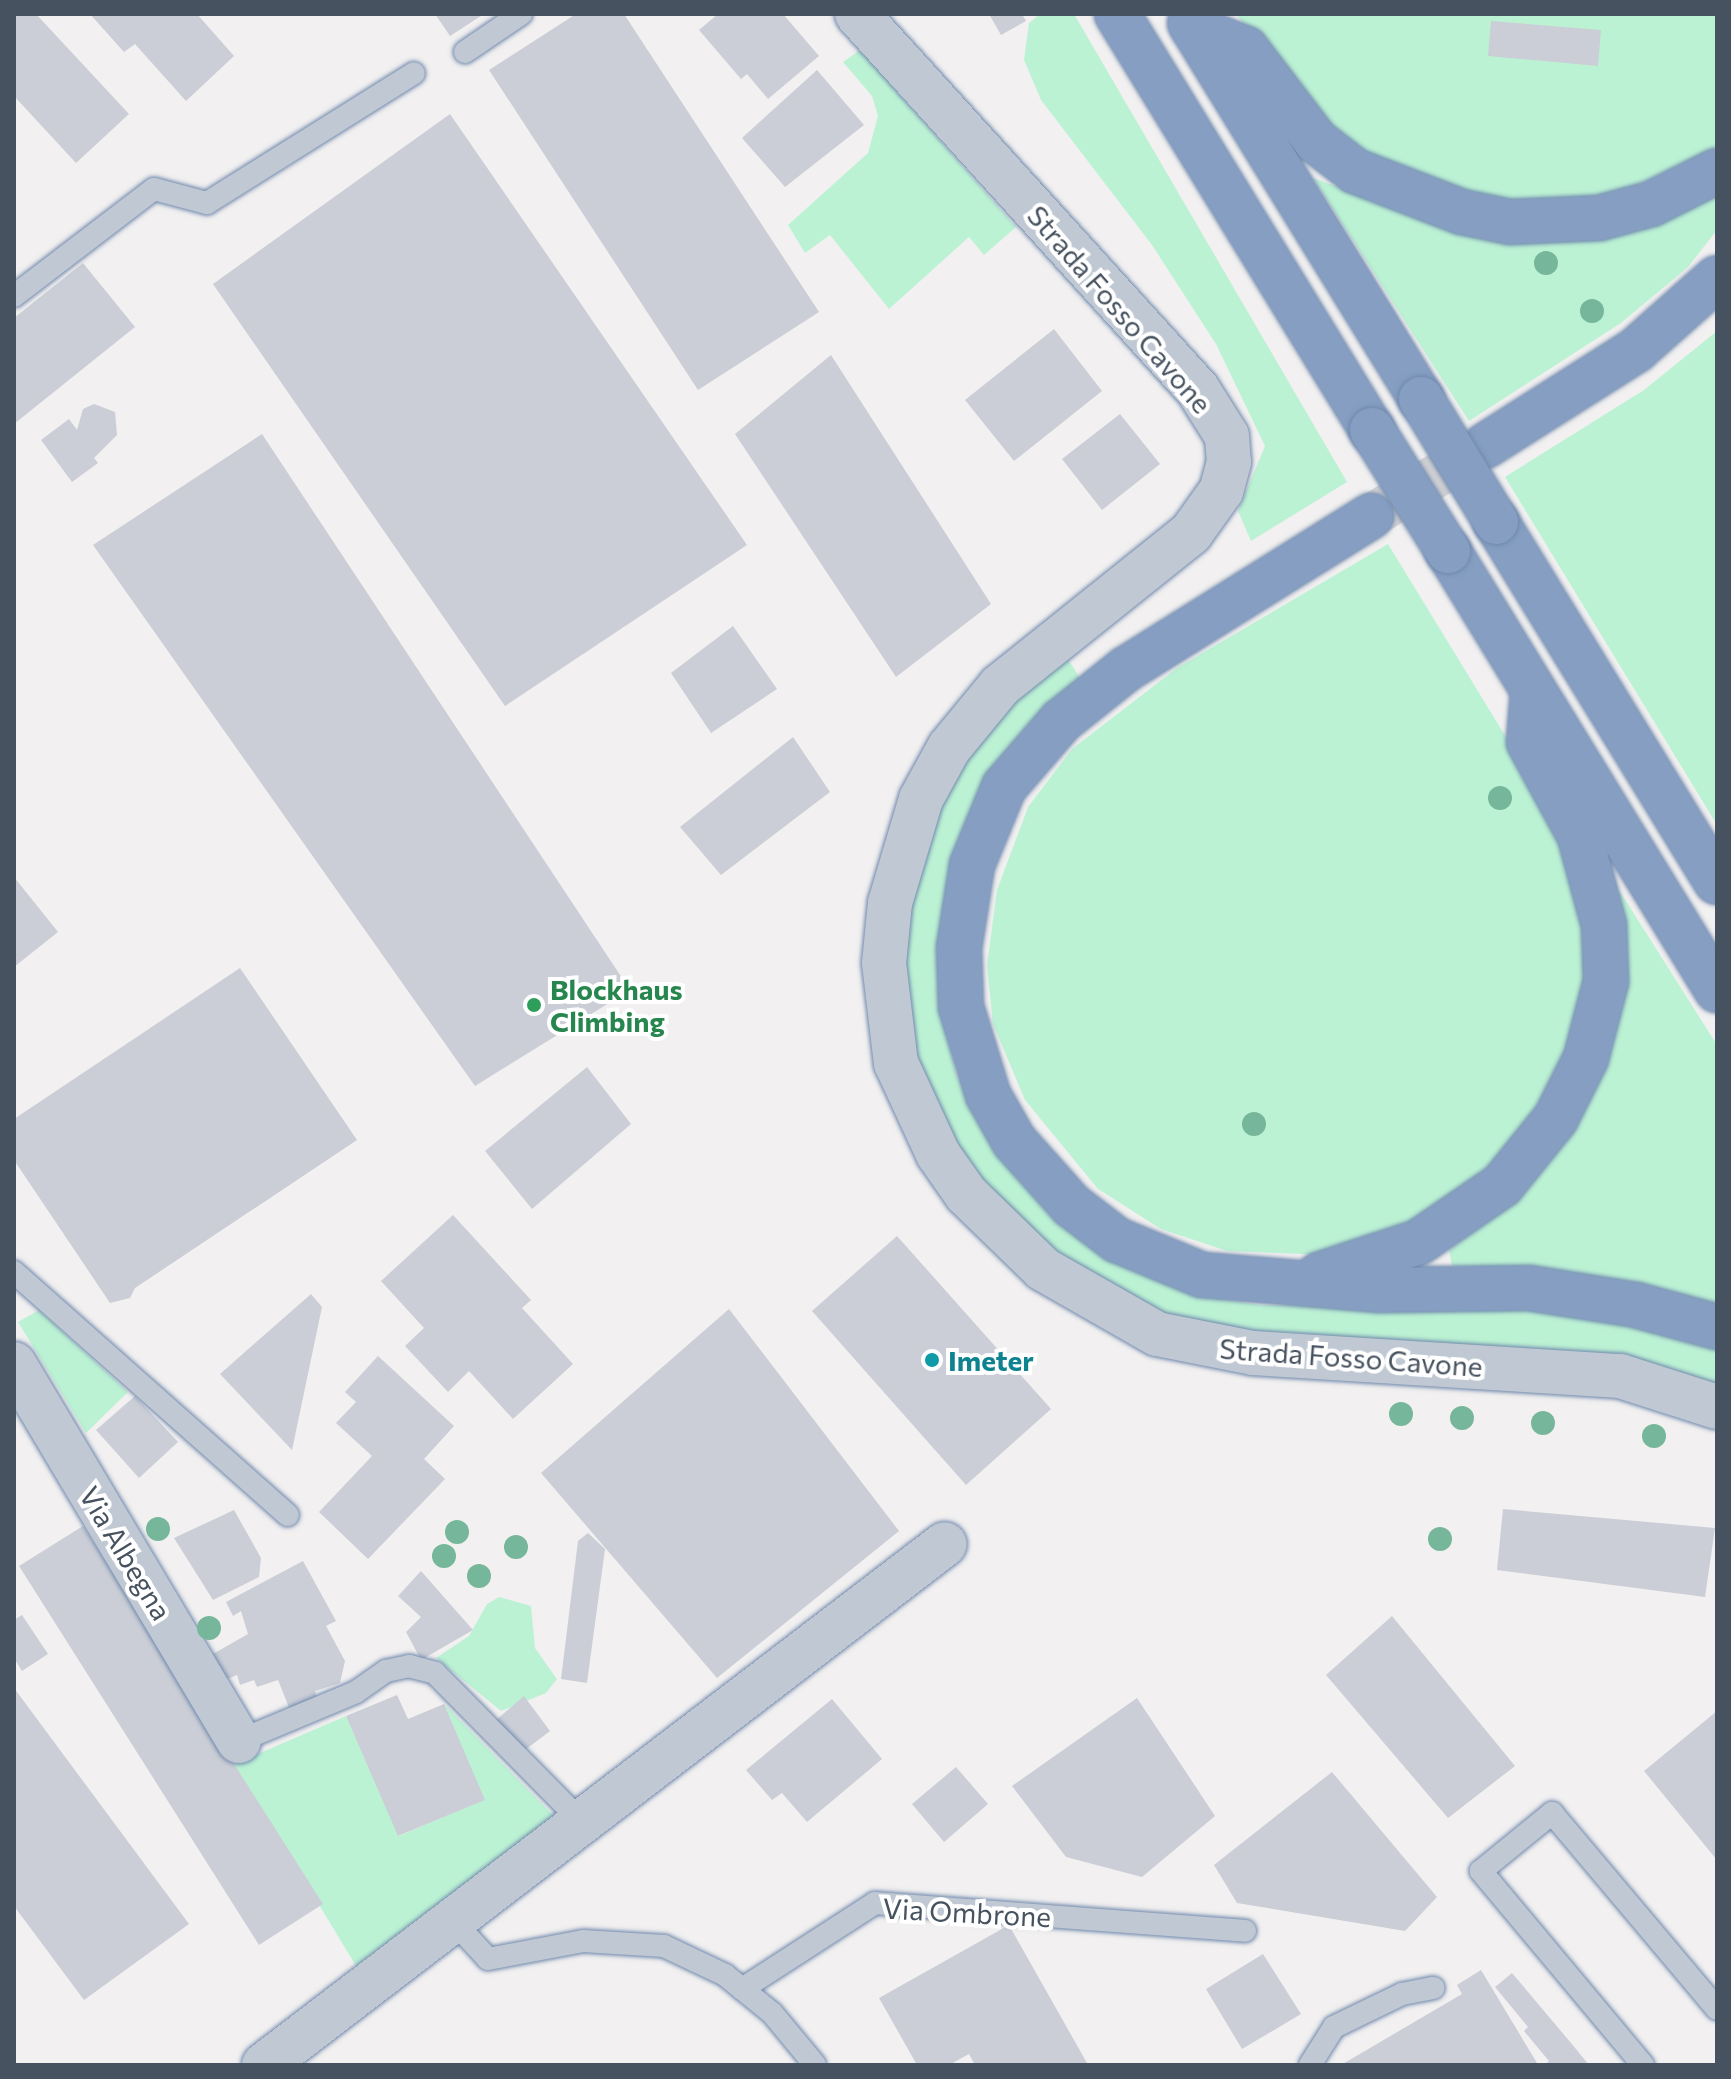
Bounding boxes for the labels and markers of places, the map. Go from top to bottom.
place label: Blockhaus Climbing [550,972,683,1038]
marker: Blockhaus Climbing [525,996,543,1014]
place label: Imeter [948,1343,1034,1377]
marker: Imeter [923,1351,941,1369]

